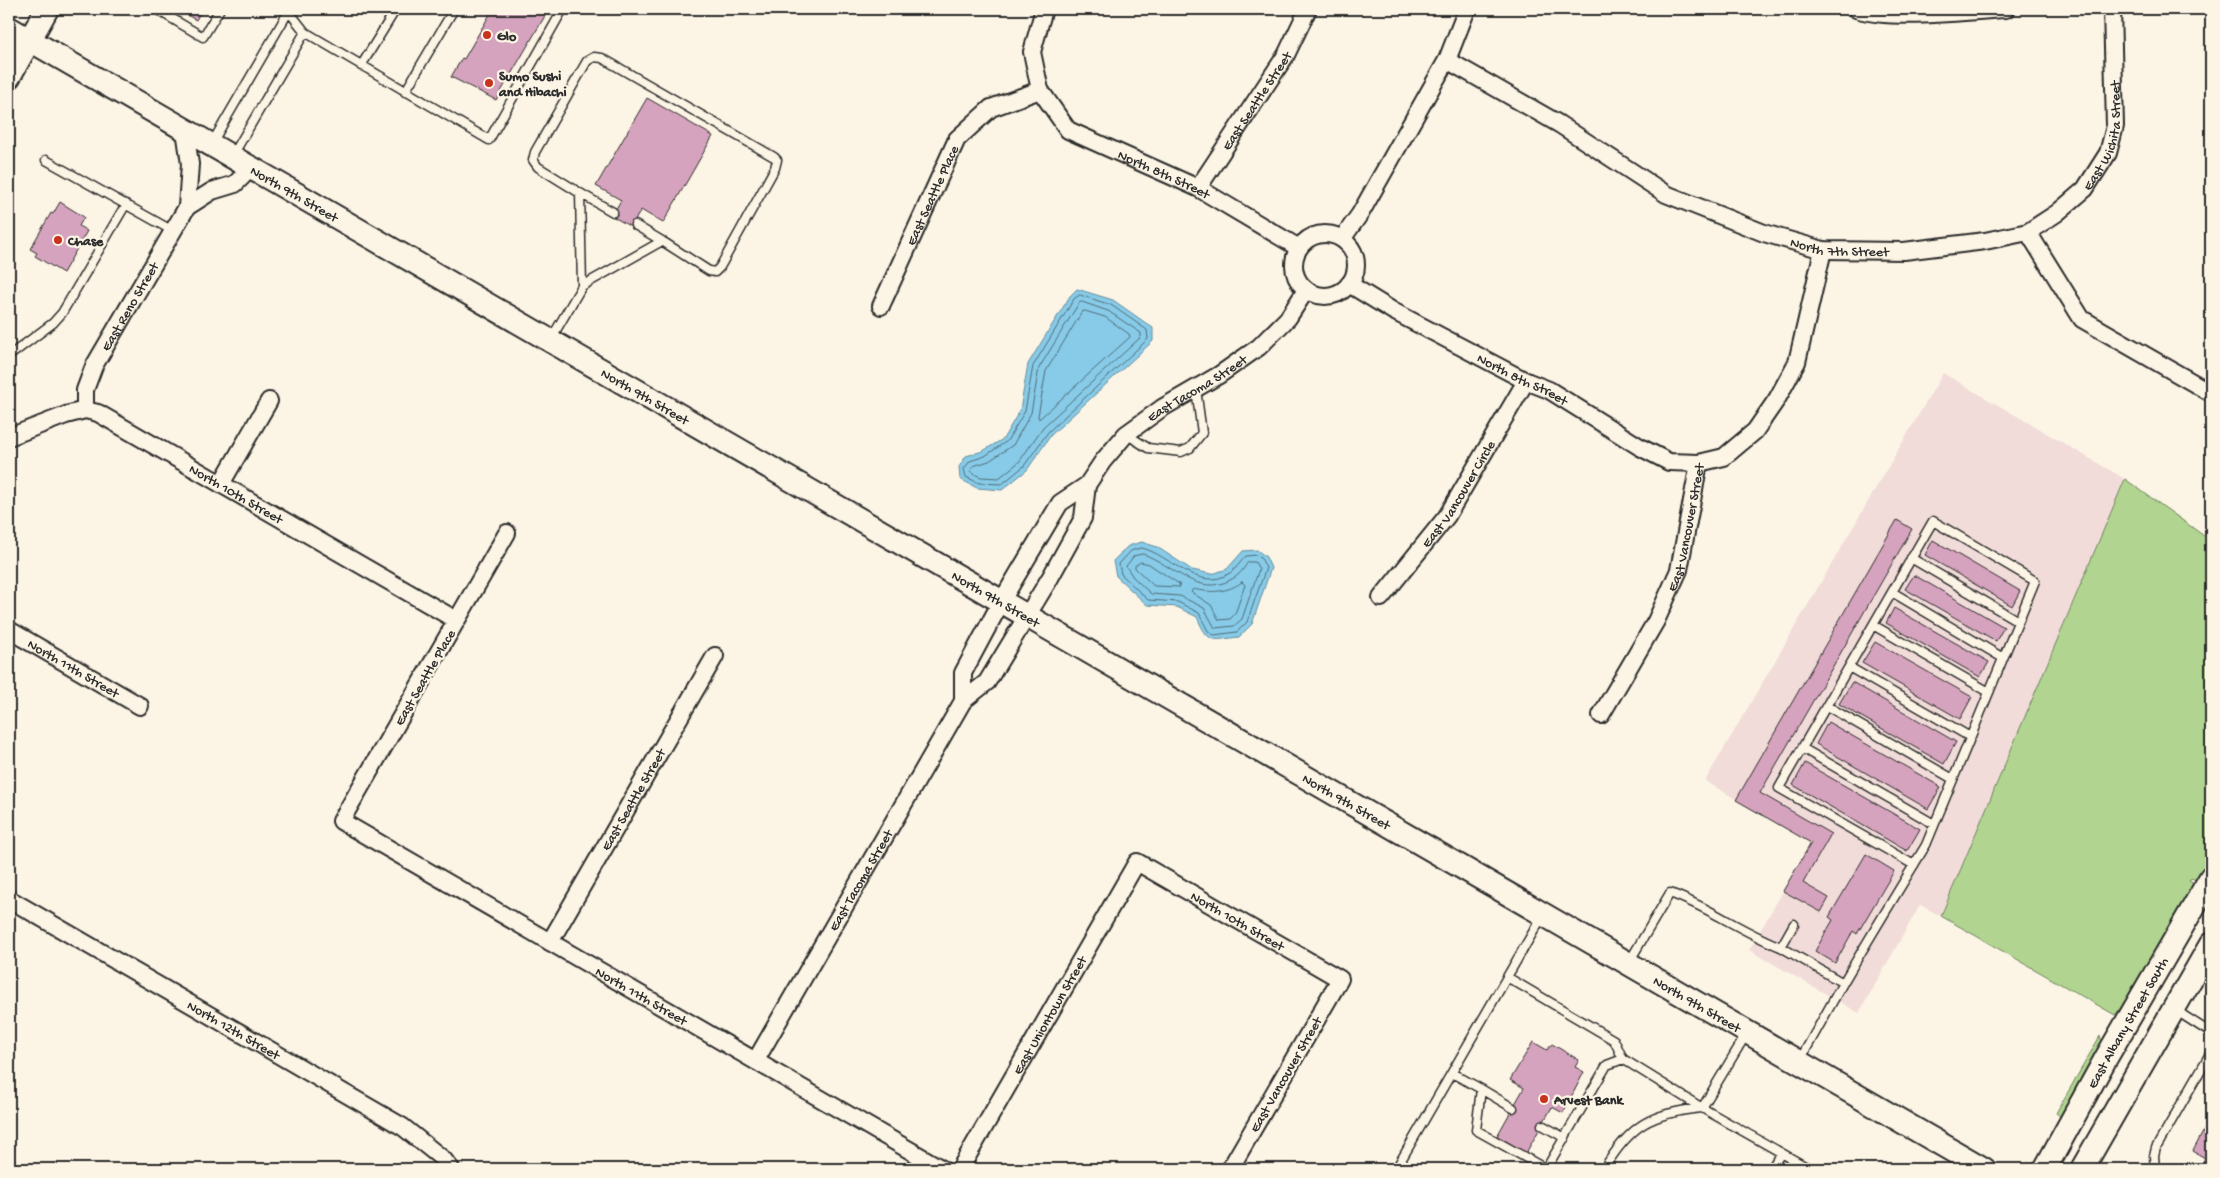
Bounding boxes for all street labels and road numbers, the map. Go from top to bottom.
street label: East Seattle Street [1219,49,1298,154]
street label: East Wichita Street [2080,79,2126,194]
street label: East Seattle Place [904,143,964,249]
street label: North 8th Street [1115,147,1213,205]
street label: North 9th Street [246,163,342,228]
street label: North 7th Street [1788,235,1890,262]
street label: East Reno Street [99,259,164,355]
street label: East Tacoma Street [1145,351,1252,427]
street label: North 8th Street [1473,351,1571,411]
street label: North 9th Street [597,366,692,431]
street label: East Vancouver Circle [1419,437,1501,552]
street label: North 10th Street [185,461,286,530]
street label: East Vancouver Street [1664,461,1710,595]
street label: North 9th Street [948,568,1043,633]
street label: East Seattle Place [392,627,461,729]
street label: North 11th Street [24,637,123,704]
street label: East Seattle Street [599,745,671,854]
street label: North 9th Street [1298,771,1394,836]
street label: East Tacoma Street [826,826,899,935]
street label: North 10th Street [1187,889,1288,957]
street label: East Uniontown Street [1010,953,1092,1078]
street label: East Albany Street South [2085,955,2174,1092]
street label: North 11th Street [592,964,691,1031]
street label: North 9th Street [1649,974,1744,1038]
street label: North 12th Street [183,998,283,1066]
street label: East Vancouver Street [1247,1013,1328,1136]

